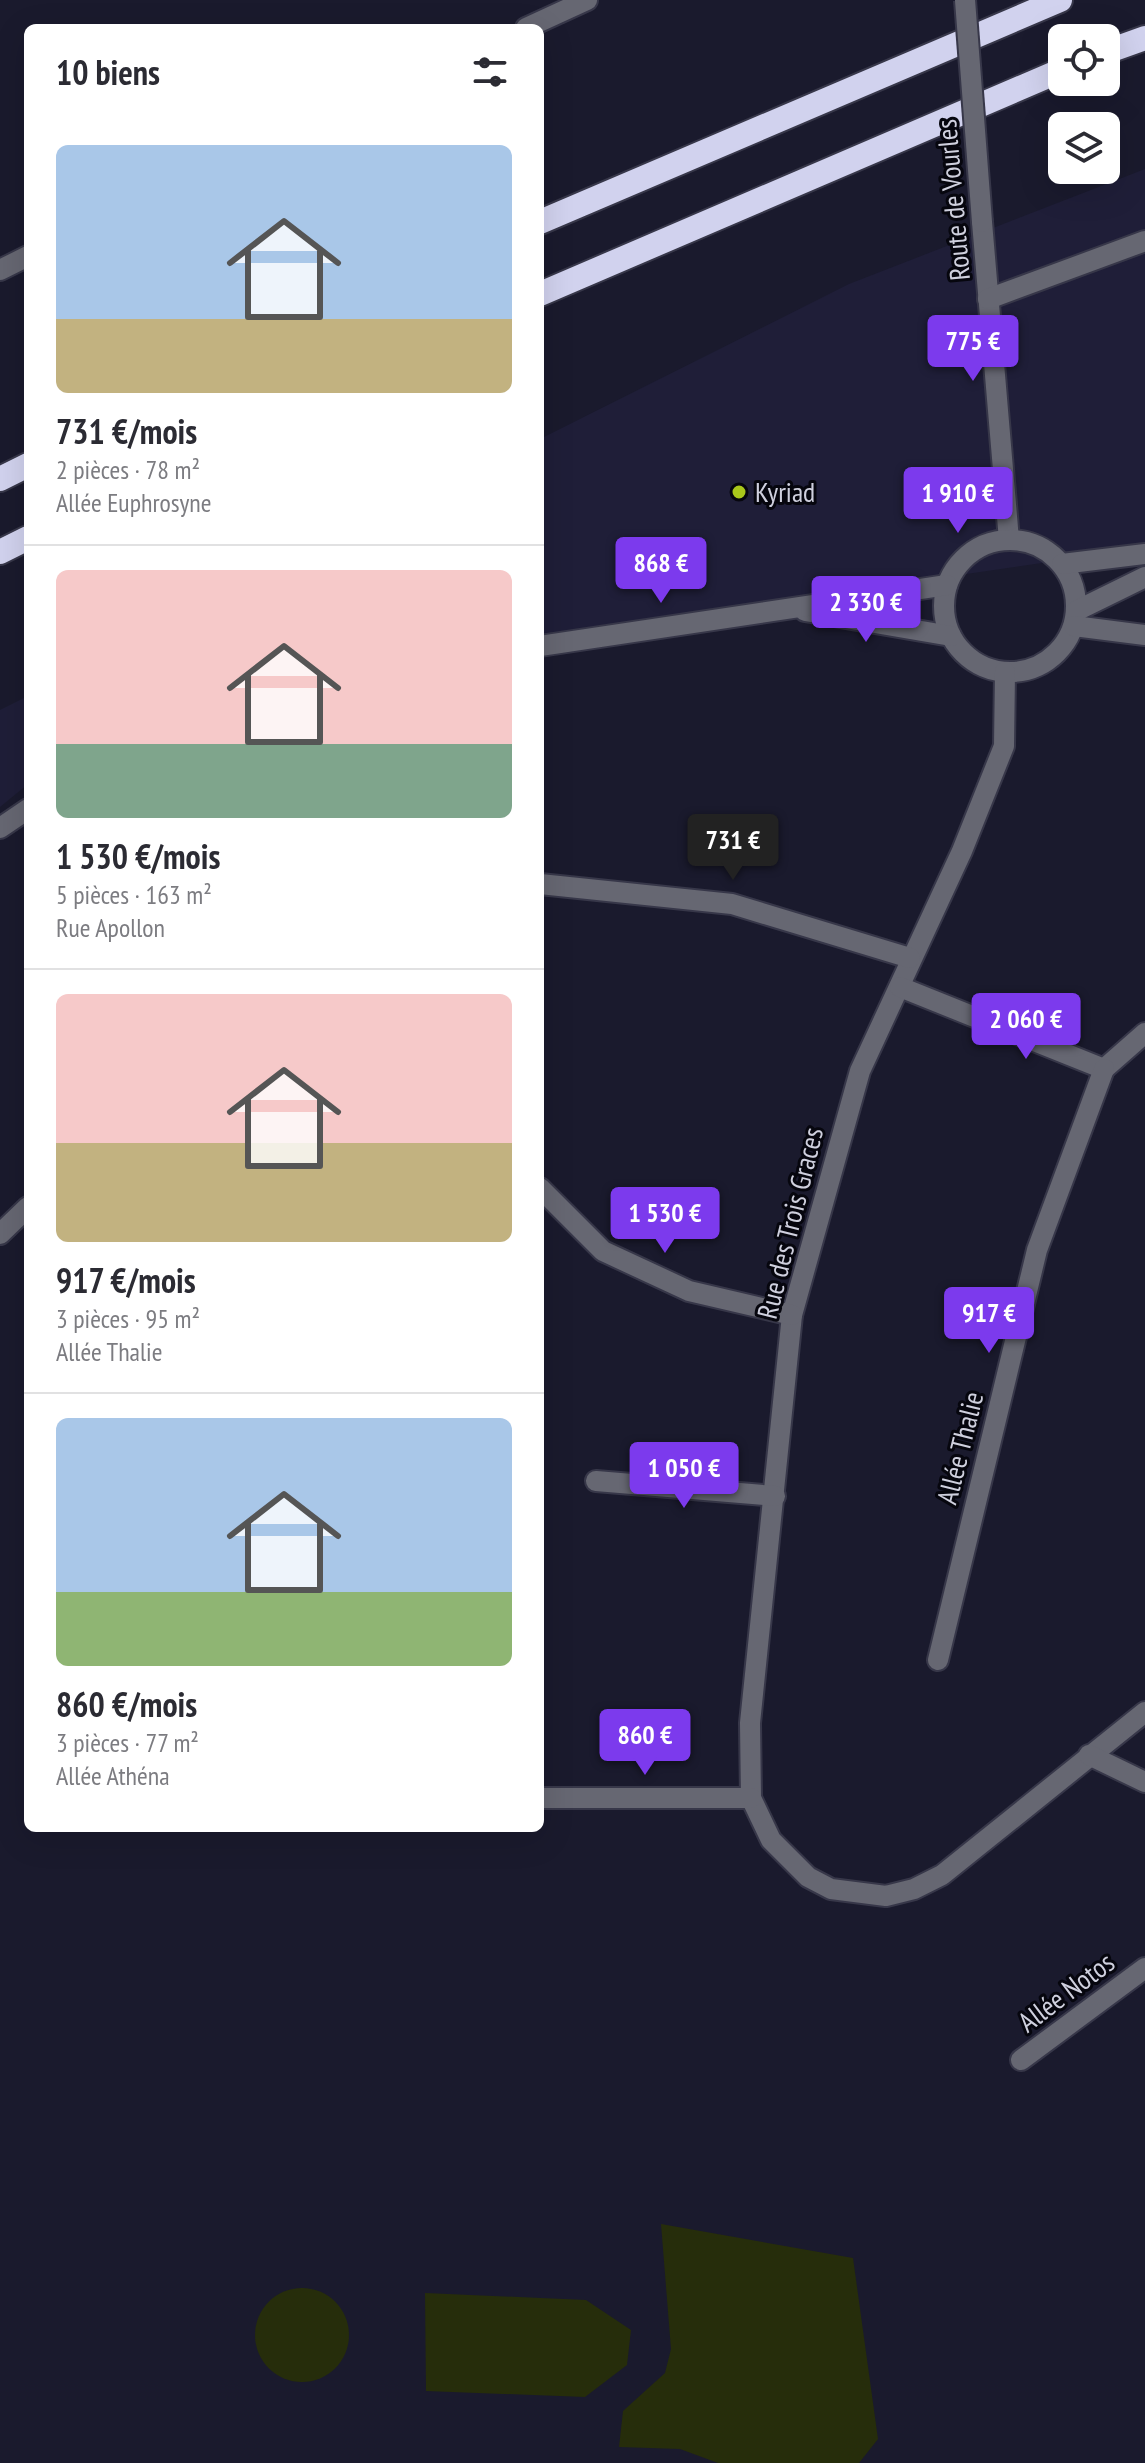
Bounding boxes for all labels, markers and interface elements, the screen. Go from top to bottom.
map controls [1048,24,1120,184]
button: locate [1048,24,1120,96]
text: 10 biens [56,50,160,94]
icon: filters [468,50,512,94]
button: layers [1048,112,1120,184]
street label: Route de Vourles [927,118,978,282]
icon: home [212,197,356,341]
pin: 775 € [917,315,1029,383]
text: 775 € [945,324,1001,357]
text: 731 €/mois [56,409,197,453]
text: 2 pièces · 78 m² [56,453,200,486]
pin: 1 910 € [884,467,1032,535]
place label: Kyriad [755,473,815,510]
text: 1 910 € [922,476,994,509]
marker: Kyriad [730,483,748,501]
text: Allée Euphrosyne [56,486,211,519]
pin: 868 € [605,537,717,605]
text: 868 € [633,546,689,579]
pin: 2 330 € [792,576,940,644]
text: 2 330 € [830,585,902,618]
icon: home [212,622,356,766]
pin: 731 € [677,814,789,882]
text: 731 € [705,823,761,856]
text: 1 530 €/mois [56,834,220,878]
text: 5 pièces · 163 m² [56,878,212,911]
text: Rue Apollon [56,911,165,944]
pin: 2 060 € [952,993,1100,1061]
text: 2 060 € [990,1002,1062,1035]
icon: home [212,1046,356,1190]
street label: Rue des Trois Graces [748,1123,831,1322]
pin: 1 530 € [591,1187,739,1255]
text: 1 530 € [629,1196,701,1229]
text: 917 €/mois [56,1258,196,1302]
pin: 917 € [933,1287,1045,1355]
text: 917 € [962,1296,1016,1329]
text: 3 pièces · 95 m² [56,1302,200,1335]
text: Allée Thalie [56,1335,162,1368]
street label: Allée Thalie [928,1388,991,1508]
pin: 1 050 € [610,1442,758,1510]
text: 1 050 € [648,1451,720,1484]
icon: home [212,1470,356,1614]
text: 860 €/mois [56,1682,197,1726]
pin: 860 € [589,1709,701,1777]
text: 860 € [617,1718,673,1751]
text: 3 pièces · 77 m² [56,1726,199,1759]
text: Allée Athéna [56,1759,170,1792]
street label: Allée Notos [1010,1943,1121,2040]

